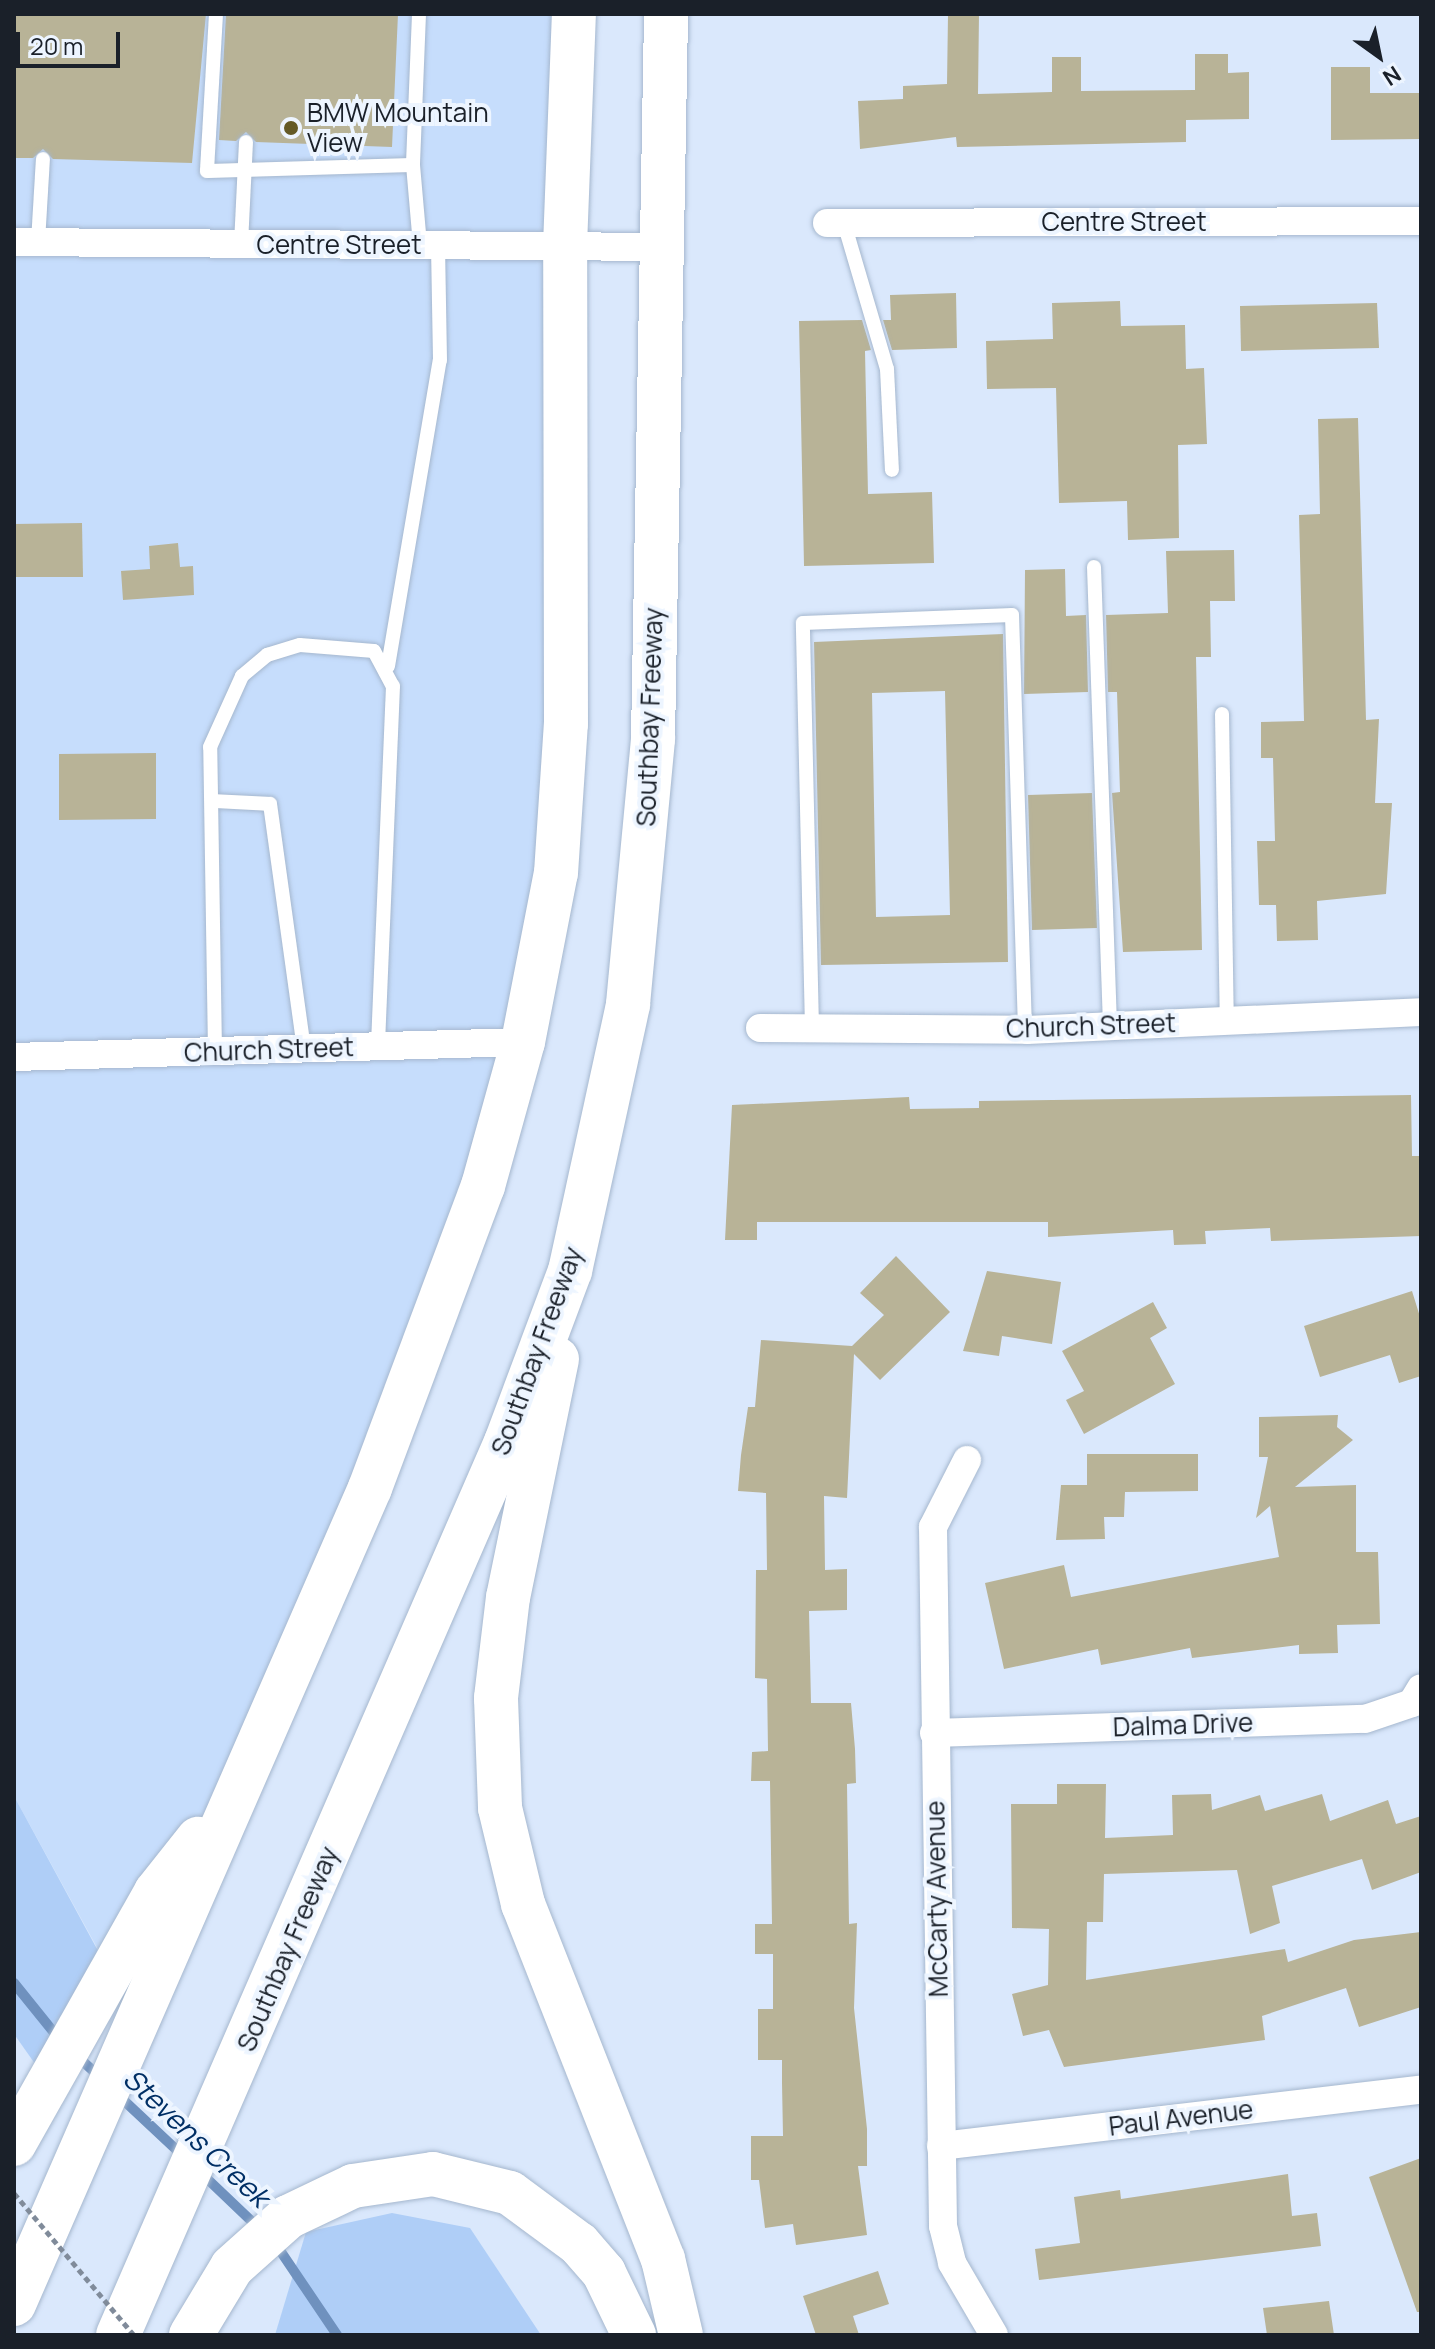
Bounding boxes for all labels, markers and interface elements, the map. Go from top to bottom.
scale bar [20,16,124,66]
north arrow [1339,16,1419,96]
text: 20 m [30,29,83,62]
text: N [1377,59,1407,93]
place label: BMW Mountain View [307,97,489,158]
marker: BMW Mountain View [282,119,300,137]
street label: Centre Street [1041,206,1207,238]
street label: Centre Street [256,229,422,261]
street label: Southbay Freeway [631,607,669,827]
street label: Church Street [1006,1007,1176,1045]
street label: Church Street [184,1031,354,1069]
street label: Southbay Freeway [485,1243,589,1459]
street label: Dalma Drive [1112,1707,1254,1743]
street label: McCarty Avenue [920,1800,954,1998]
street label: Southbay Freeway [231,1842,345,2056]
water label: Stevens Creek [117,2061,277,2213]
street label: Paul Avenue [1107,2094,1255,2142]

